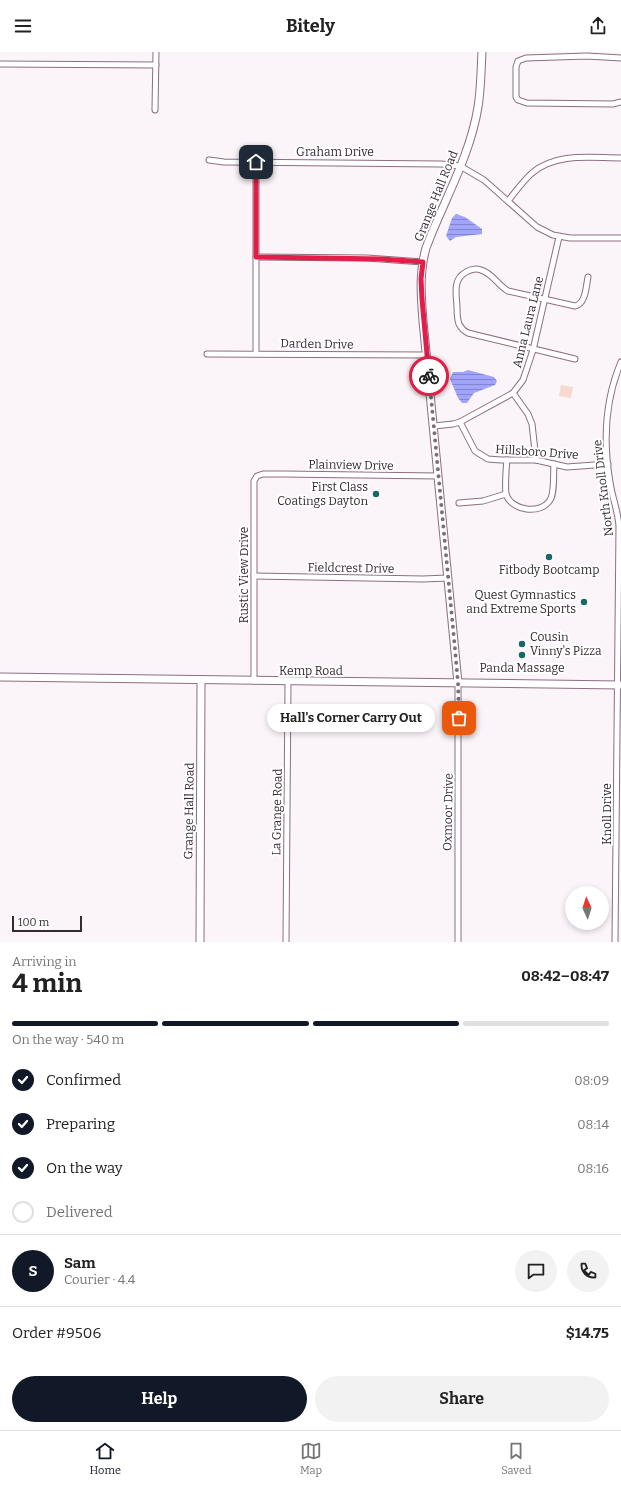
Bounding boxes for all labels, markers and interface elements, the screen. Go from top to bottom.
icon: menu [12,15,34,37]
text: Bitely [286,15,335,37]
icon: share [587,15,609,37]
pin [239,145,273,179]
street label: Graham Drive [296,145,374,159]
street label: Grange Hall Road [411,148,461,244]
icon: home [245,151,267,173]
street label: Anna Laura Lane [510,275,546,369]
street label: Darden Drive [280,336,354,352]
courier [409,356,449,396]
icon: bike [418,365,440,387]
street label: North Knoll Drive [590,439,616,537]
street label: Hillsboro Drive [495,442,579,462]
street label: Plainview Drive [308,457,394,473]
place label: First Class Coatings Dayton [277,480,368,508]
marker: First Class Coatings Dayton [371,489,381,499]
street label: Rustic View Drive [237,527,251,623]
marker: Fitbody Bootcamp [544,552,554,562]
street label: Fieldcrest Drive [307,560,395,576]
place label: Fitbody Bootcamp [499,563,599,577]
place label: Quest Gymnastics and Extreme Sports [466,588,576,616]
marker: Quest Gymnastics and Extreme Sports [579,597,589,607]
place label: Cousin Vinny's Pizza [530,630,602,658]
marker: Cousin Vinny's Pizza [517,639,527,649]
marker: Panda Massage [517,650,527,660]
place label: Panda Massage [479,661,565,675]
street label: Kemp Road [279,664,343,678]
pin [442,701,476,735]
callout: Hall's Corner Carry Out [267,704,435,732]
icon: bag [448,707,470,729]
text: Hall's Corner Carry Out [280,710,422,725]
street label: Grange Hall Road [181,762,197,860]
street label: La Grange Road [269,768,285,856]
street label: Oxmoor Drive [440,773,456,851]
street label: Knoll Drive [600,783,614,845]
north arrow [565,886,609,930]
map controls [565,886,609,930]
scale bar [12,914,82,933]
text: 100 m [18,916,49,929]
text: Arriving in [12,954,77,969]
text: 08:42–08:47 [521,967,609,985]
text: 4 min [12,968,82,999]
text: On the way · 540 m [12,1032,124,1047]
icon: check [12,1069,34,1091]
text: Confirmed [46,1071,121,1089]
text: 08:09 [574,1073,609,1088]
icon: check [12,1113,34,1135]
text: Preparing [46,1115,115,1133]
text: 08:14 [577,1117,609,1132]
icon: check [12,1157,34,1179]
text: On the way [46,1159,123,1177]
text: 08:16 [577,1161,609,1176]
text: Delivered [46,1203,113,1221]
button: chat [515,1250,557,1292]
button: phone [567,1250,609,1292]
text: Sam [64,1254,96,1272]
text: S [28,1262,38,1280]
text: Courier · 4.4 [64,1272,135,1287]
text: Order #9506 [12,1324,101,1342]
text: $14.75 [566,1324,609,1342]
button: Help [12,1376,307,1422]
button: Share [315,1376,609,1422]
tab: Home [90,1440,121,1477]
tab: Map [300,1440,322,1477]
tab: Saved [501,1440,531,1477]

